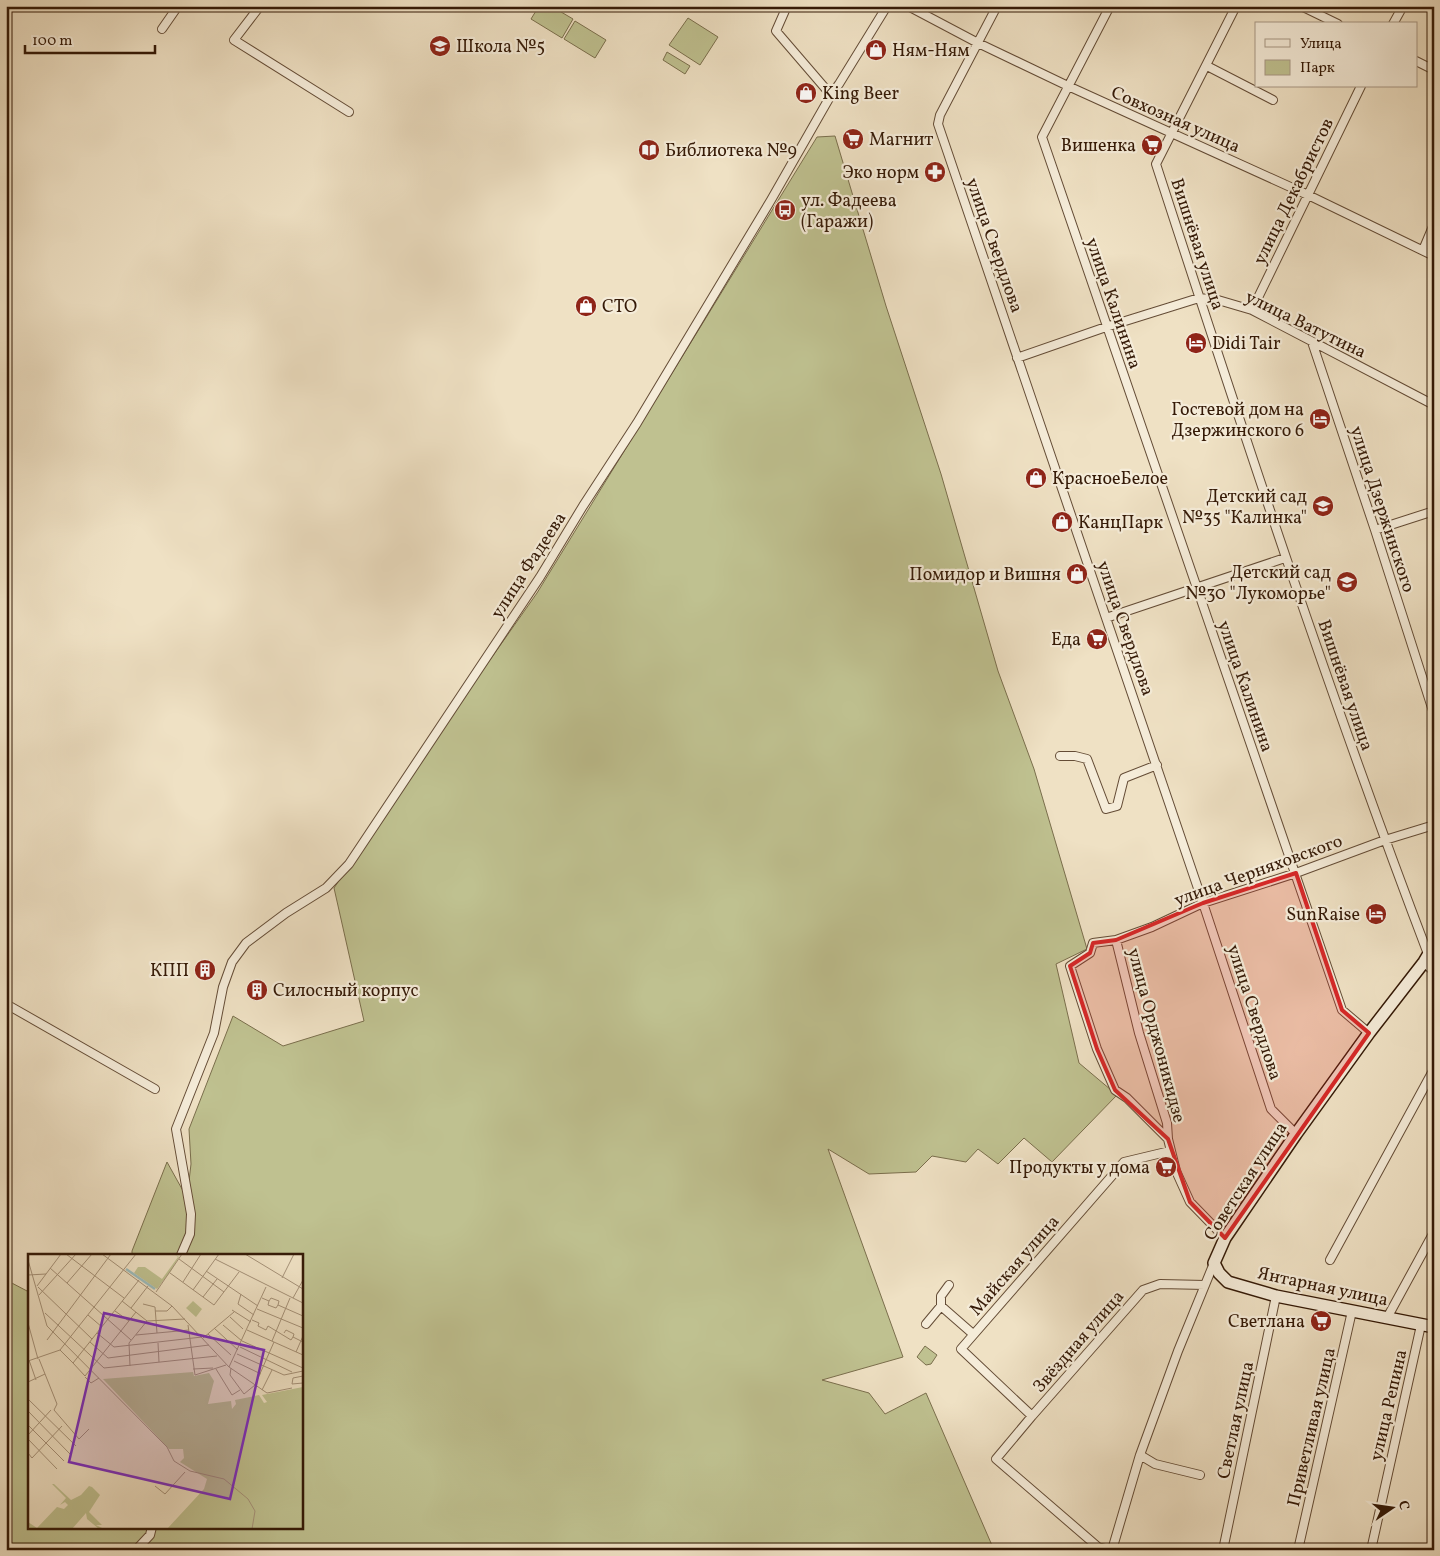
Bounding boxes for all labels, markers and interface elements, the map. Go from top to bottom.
scale bar [25,22,155,54]
legend [1255,22,1418,88]
text: 100 m [32,31,72,52]
school or university icon: Школа №5 [428,34,452,58]
text: Улица [1300,34,1342,55]
place label: Школа №5 [456,35,545,60]
shop icon: Ням-Ням [864,38,888,62]
place label: Ням-Ням [892,39,970,64]
text: Парк [1300,58,1335,79]
shop icon: King Beer [794,81,818,105]
street label: Совхозная улица [1107,81,1244,160]
place label: King Beer [822,82,899,107]
street label: улица Декабристов [1248,114,1341,269]
supermarket icon: Магнит [841,127,865,151]
place label: Магнит [869,128,933,153]
supermarket icon: Вишенка [1140,133,1164,157]
place label: Вишенка [1061,134,1136,159]
library icon: Библиотека №9 [637,138,661,162]
place label: Библиотека №9 [665,139,797,164]
pharmacy icon: Эко норм [923,160,947,184]
place label: Эко норм [843,161,919,186]
street label: улица Свердлова [959,175,1028,316]
street label: Вишнёвая улица [1163,175,1230,314]
place label: ул. Фадеева (Гаражи) [801,189,897,235]
bus stop icon: ул. Фадеева (Гаражи) [773,198,797,222]
street label: улица Калинина [1078,234,1147,373]
street label: улица Ватутина [1241,285,1370,365]
shop icon: СТО [574,294,598,318]
place label: СТО [602,295,637,320]
hotel icon: Didi Tair [1184,331,1208,355]
place label: Didi Tair [1212,332,1281,357]
place label: Гостевой дом на Дзержинского 6 [1171,398,1304,444]
hotel icon: Гостевой дом на Дзержинского 6 [1308,407,1332,431]
street label: улица Дзержинского [1343,423,1420,596]
shop icon: КрасноеБелое [1024,466,1048,490]
place label: КрасноеБелое [1052,467,1168,492]
place label: Детский сад №35 "Калинка" [1182,485,1307,531]
school or university icon: Детский сад №35 "Калинка" [1311,494,1335,518]
street label: улица Фадеева [485,508,573,624]
shop icon: КанцПарк [1050,510,1074,534]
place label: КанцПарк [1078,511,1163,536]
street label: улица Свердлова [1090,558,1159,699]
place label: Детский сад №30 "Лукоморье" [1185,561,1331,607]
shop icon: Помидор и Вишня [1065,562,1089,586]
place label: Помидор и Вишня [909,563,1061,588]
school or university icon: Детский сад №30 "Лукоморье" [1335,570,1359,594]
street label: улица Калинина [1210,617,1279,756]
street label: Вишнёвая улица [1310,617,1379,754]
supermarket icon: Еда [1085,627,1109,651]
place label: Еда [1051,628,1081,653]
street label: улица Черняховского [1171,829,1346,913]
hotel icon: SunRaise [1364,902,1388,926]
place label: SunRaise [1286,903,1360,928]
street label: улица Свердлова [1220,941,1287,1083]
street label: улица Орджоникидзе [1120,945,1191,1126]
building icon: КПП [193,958,217,982]
place label: КПП [150,959,189,984]
building icon: Силосный корпус [245,978,269,1002]
place label: Силосный корпус [273,979,419,1004]
street label: Советская улица [1198,1118,1294,1246]
supermarket icon: Продукты у дома [1154,1155,1178,1179]
place label: Продукты у дома [1009,1156,1150,1181]
street label: Майская улица [964,1210,1066,1322]
inset map [28,1254,302,1528]
street label: Янтарная улица [1255,1261,1390,1313]
street label: Звёздная улица [1028,1285,1131,1399]
supermarket icon: Светлана [1309,1309,1333,1333]
place label: Светлана [1228,1310,1305,1335]
street label: Приветливая улица [1282,1345,1343,1509]
street label: улица Репина [1364,1347,1414,1464]
street label: Светлая улица [1212,1359,1261,1481]
north arrow [1368,1484,1418,1534]
text: С [1393,1499,1413,1512]

